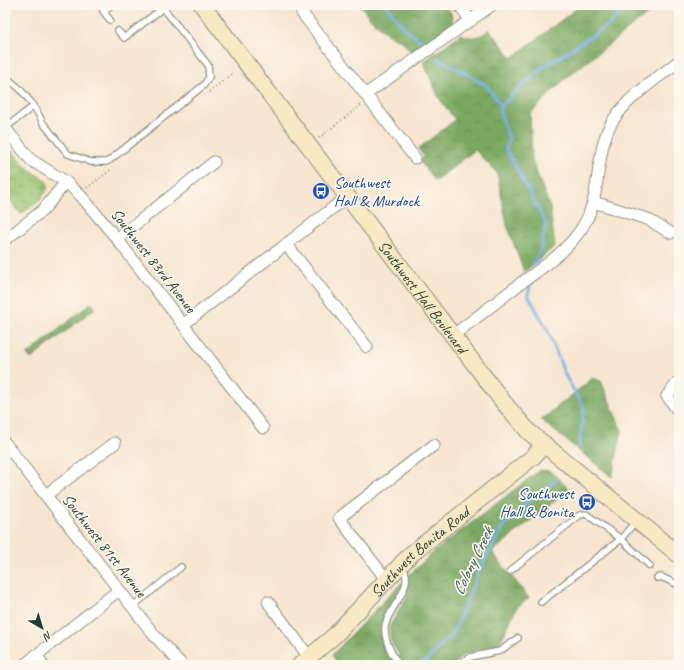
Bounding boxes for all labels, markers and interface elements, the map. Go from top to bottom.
place label: Southwest Hall & Murdock [334,173,420,211]
bus stop icon: Southwest Hall & Murdock [311,181,331,201]
street label: Southwest 83rd Avenue [106,204,201,318]
street label: Southwest Hall Boulevard [373,237,473,360]
place label: Southwest Hall & Bonita [500,484,576,522]
street label: Southwest 81st Avenue [58,490,152,603]
bus stop icon: Southwest Hall & Bonita [577,492,597,512]
street label: Southwest Bonita Road [366,501,476,602]
water label: Colony Creek [447,522,499,598]
north arrow [22,608,62,648]
text: N [39,628,55,645]

